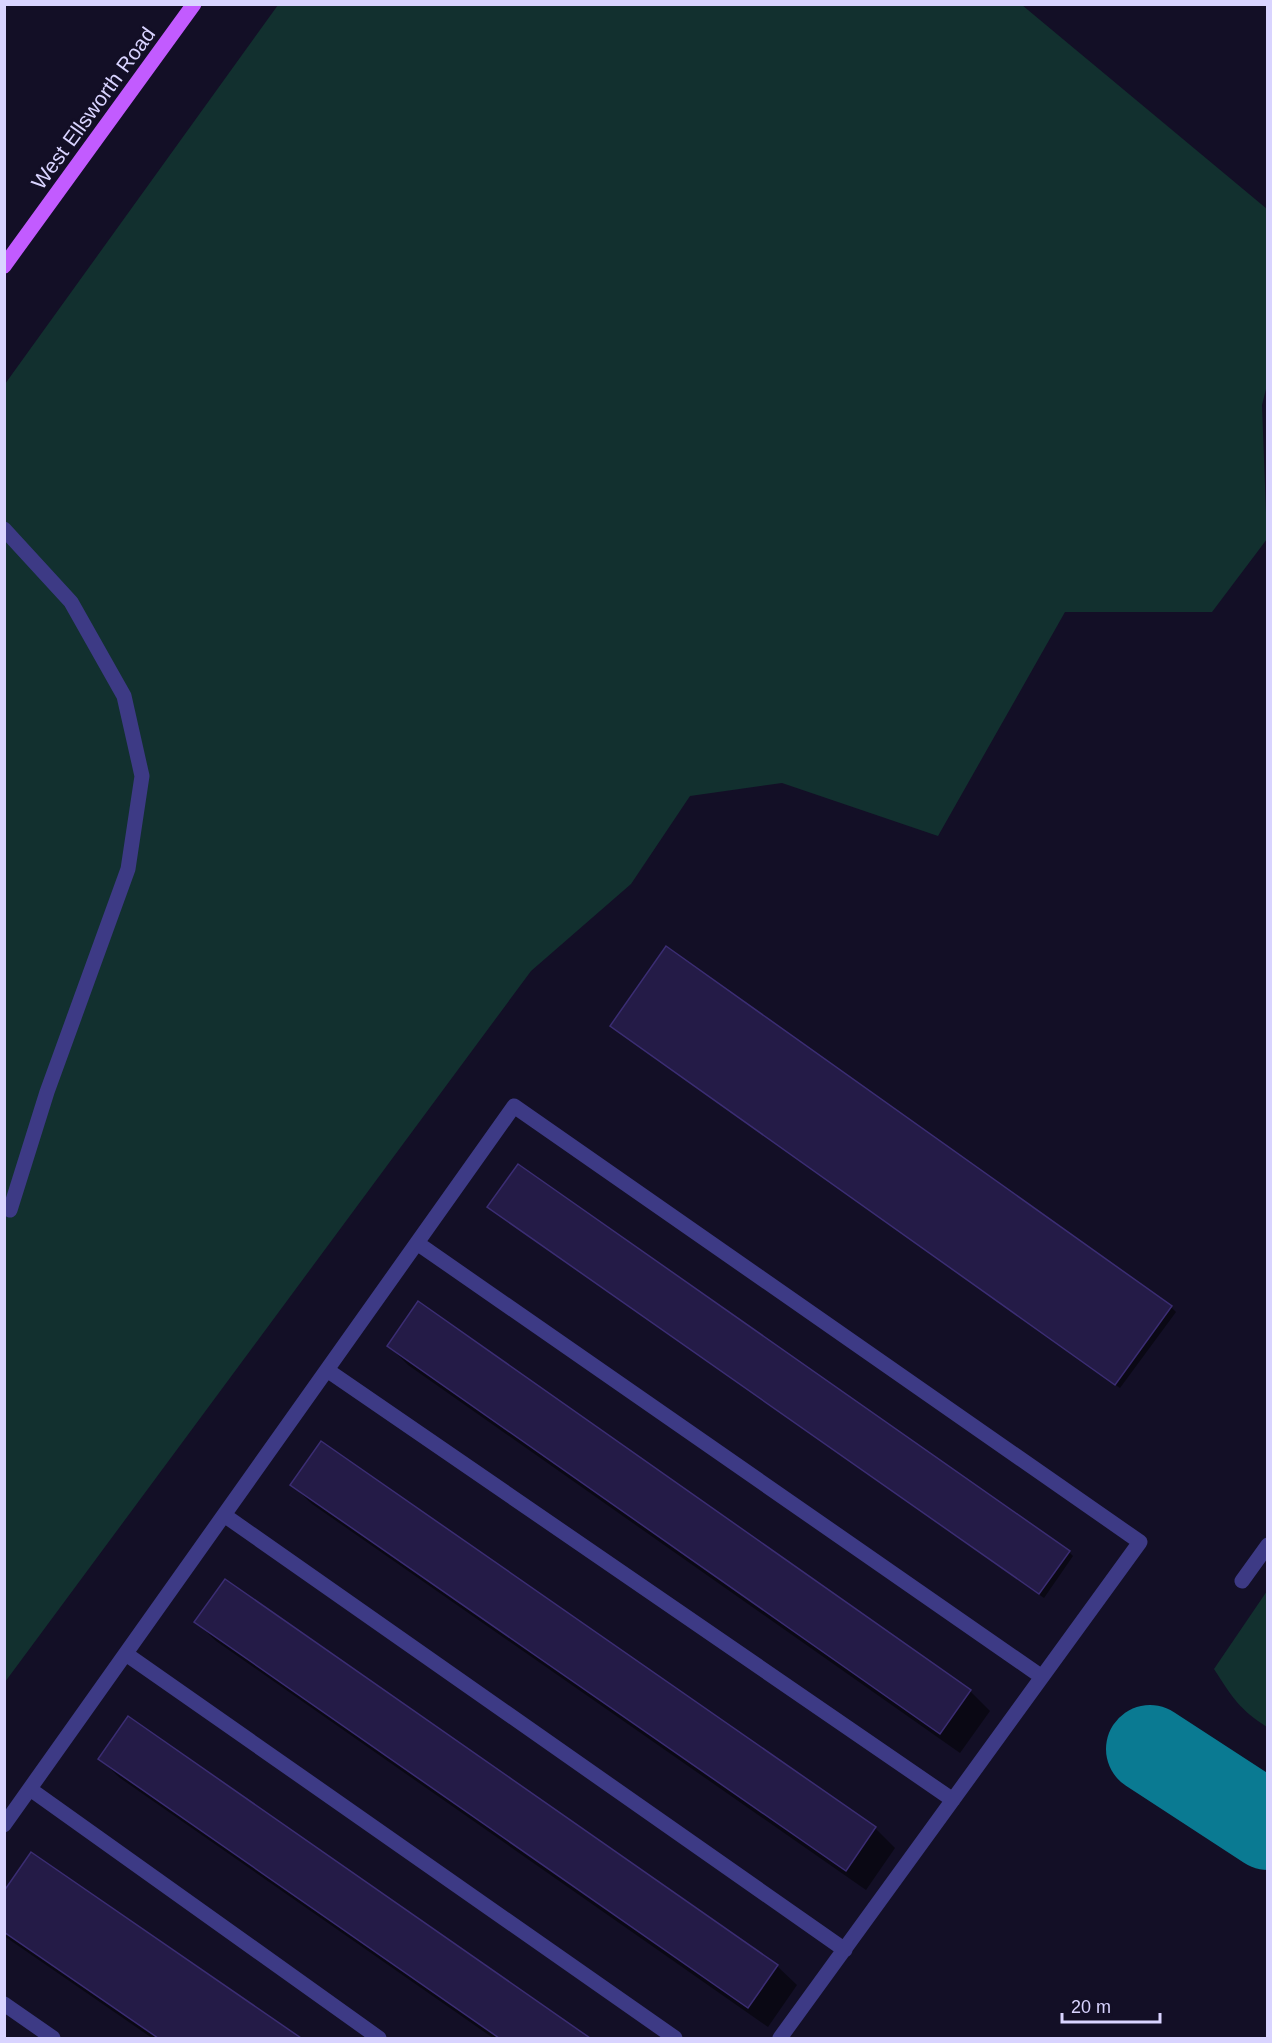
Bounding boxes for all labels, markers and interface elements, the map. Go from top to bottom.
street label: West Ellsworth Road [27,23,159,193]
scale bar [1062,1986,1160,2024]
text: 20 m [1071,1997,1111,2017]

